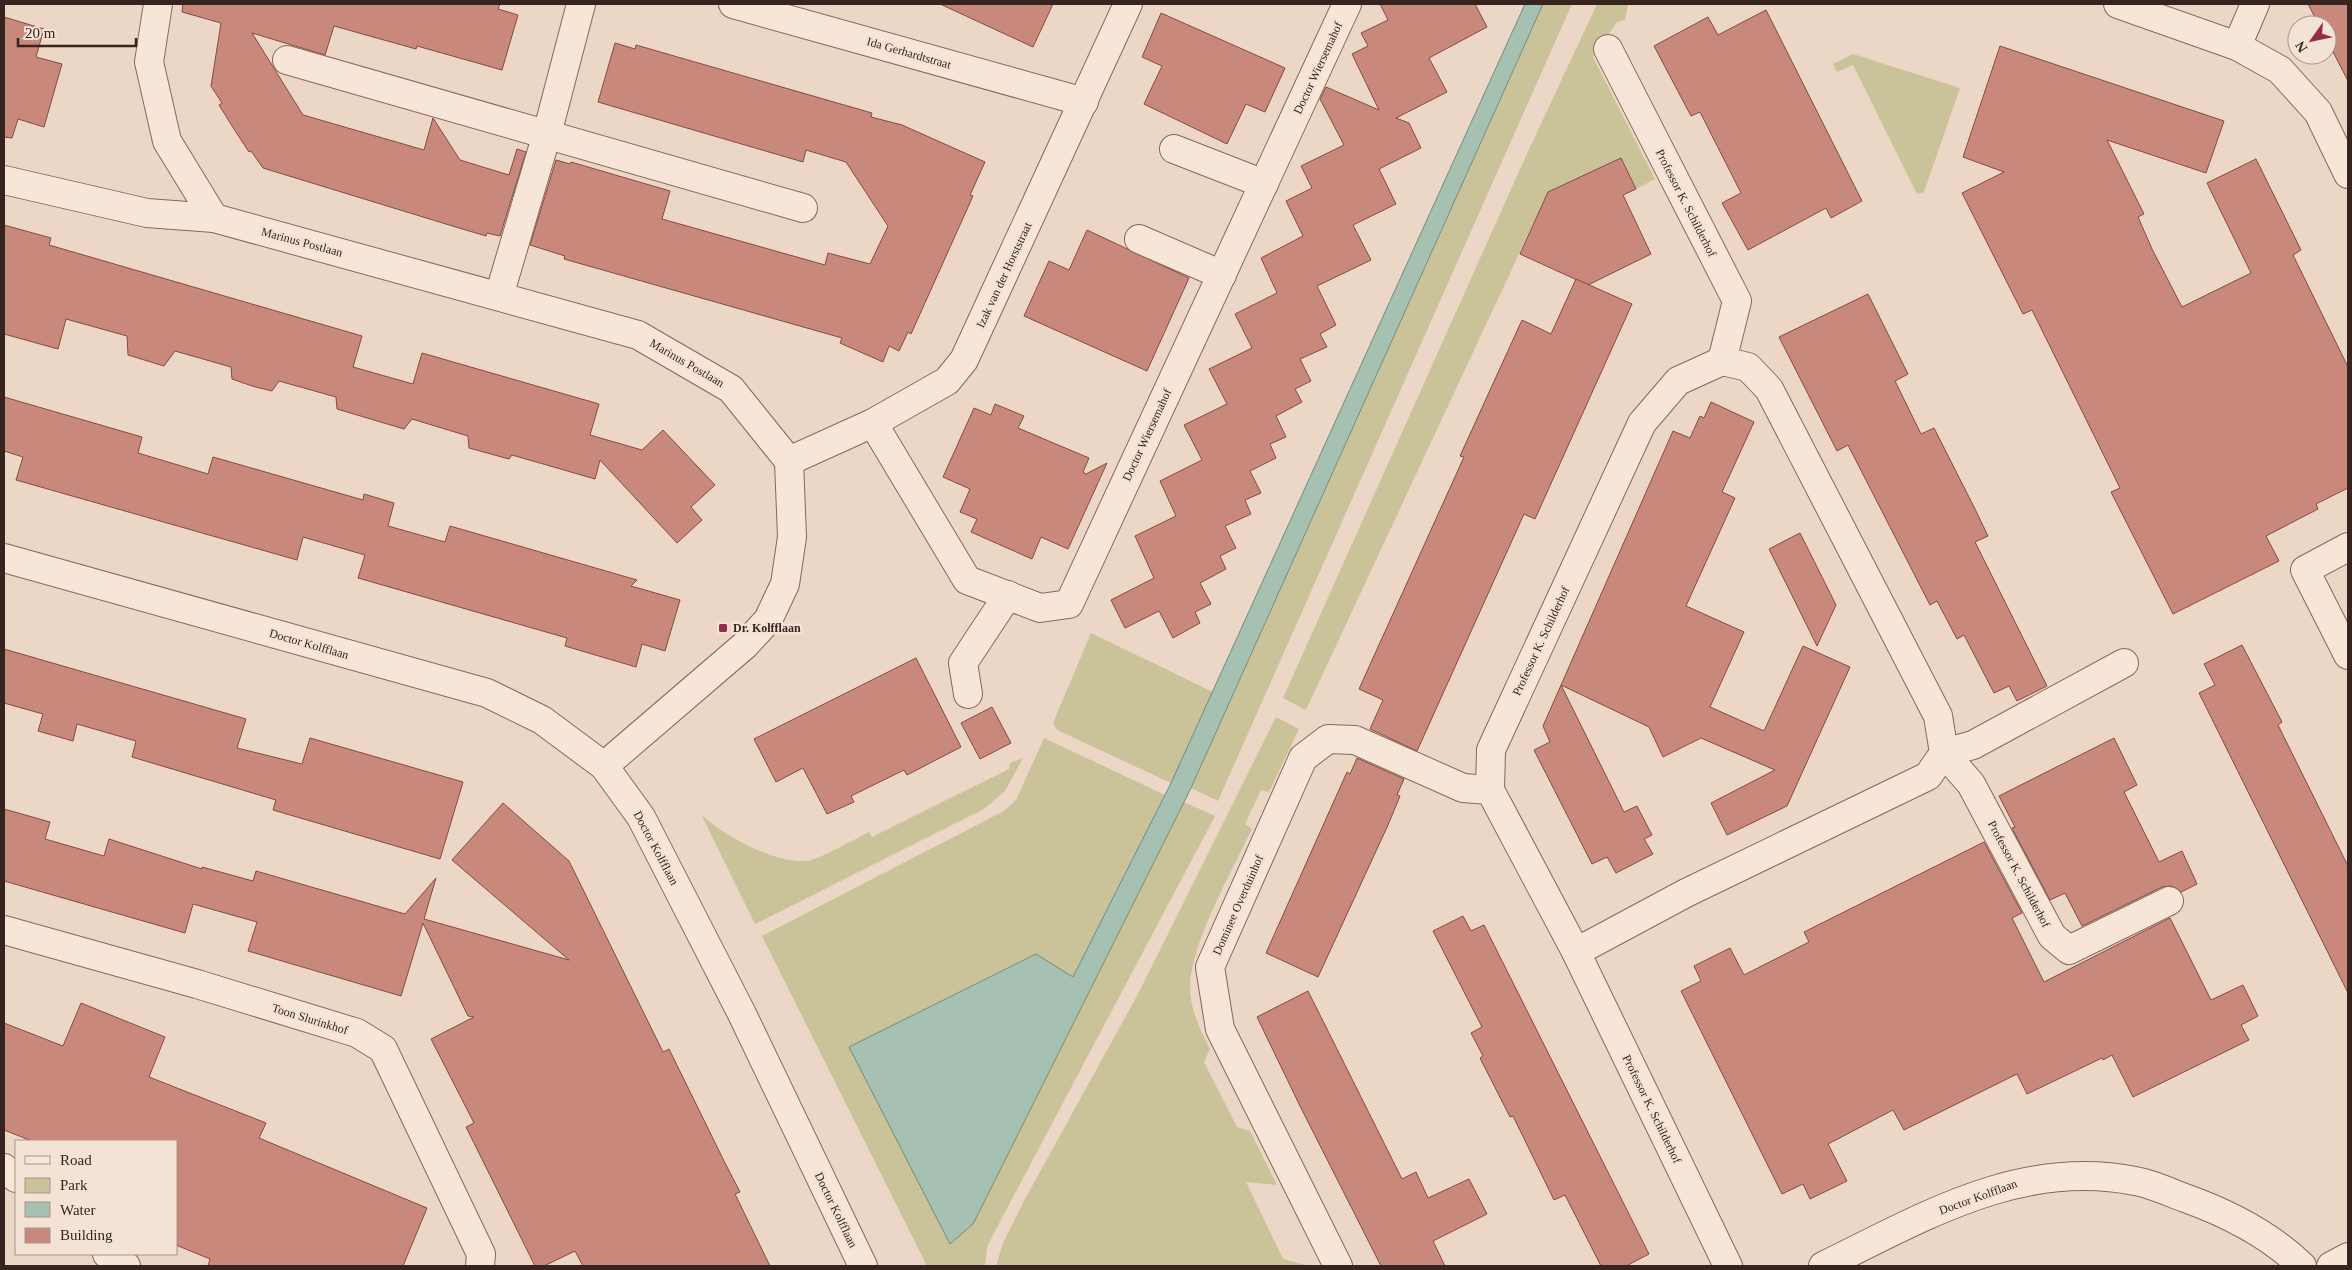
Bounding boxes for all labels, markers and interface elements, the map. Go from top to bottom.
scale bar [18,15,135,47]
north arrow [2287,15,2337,65]
street label: Doctor Wiersemahof [1290,20,1346,116]
text: 20 m [25,25,56,41]
street label: Ida Gerhardtstraat [865,34,953,72]
text: N [2292,38,2311,55]
street label: Professor K. Schilderhof [1653,147,1719,259]
street label: Izak van der Horststraat [973,219,1035,330]
street label: Marinus Postlaan [260,224,344,260]
street label: Marinus Postlaan [647,336,727,390]
street label: Doctor Wiersemahof [1119,387,1175,483]
street label: Professor K. Schilderhof [1510,584,1572,698]
place label: Dr. Kolfflaan [733,621,801,635]
marker: Dr. Kolfflaan [717,622,729,634]
street label: Doctor Kolfflaan [268,626,350,662]
street label: Doctor Kolfflaan [631,808,681,888]
street label: Professor K. Schilderhof [1985,818,2053,930]
street label: Dominee Overduinhof [1210,853,1266,957]
street label: Toon Slurinkhof [270,1001,350,1037]
street label: Professor K. Schilderhof [1620,1052,1684,1166]
legend [15,1140,178,1255]
text: Road [60,1152,92,1168]
street label: Doctor Kolfflaan [812,1170,860,1250]
street label: Doctor Kolfflaan [1937,1176,2019,1218]
text: Park [60,1177,88,1193]
text: Water [60,1202,95,1218]
text: Building [60,1227,113,1243]

